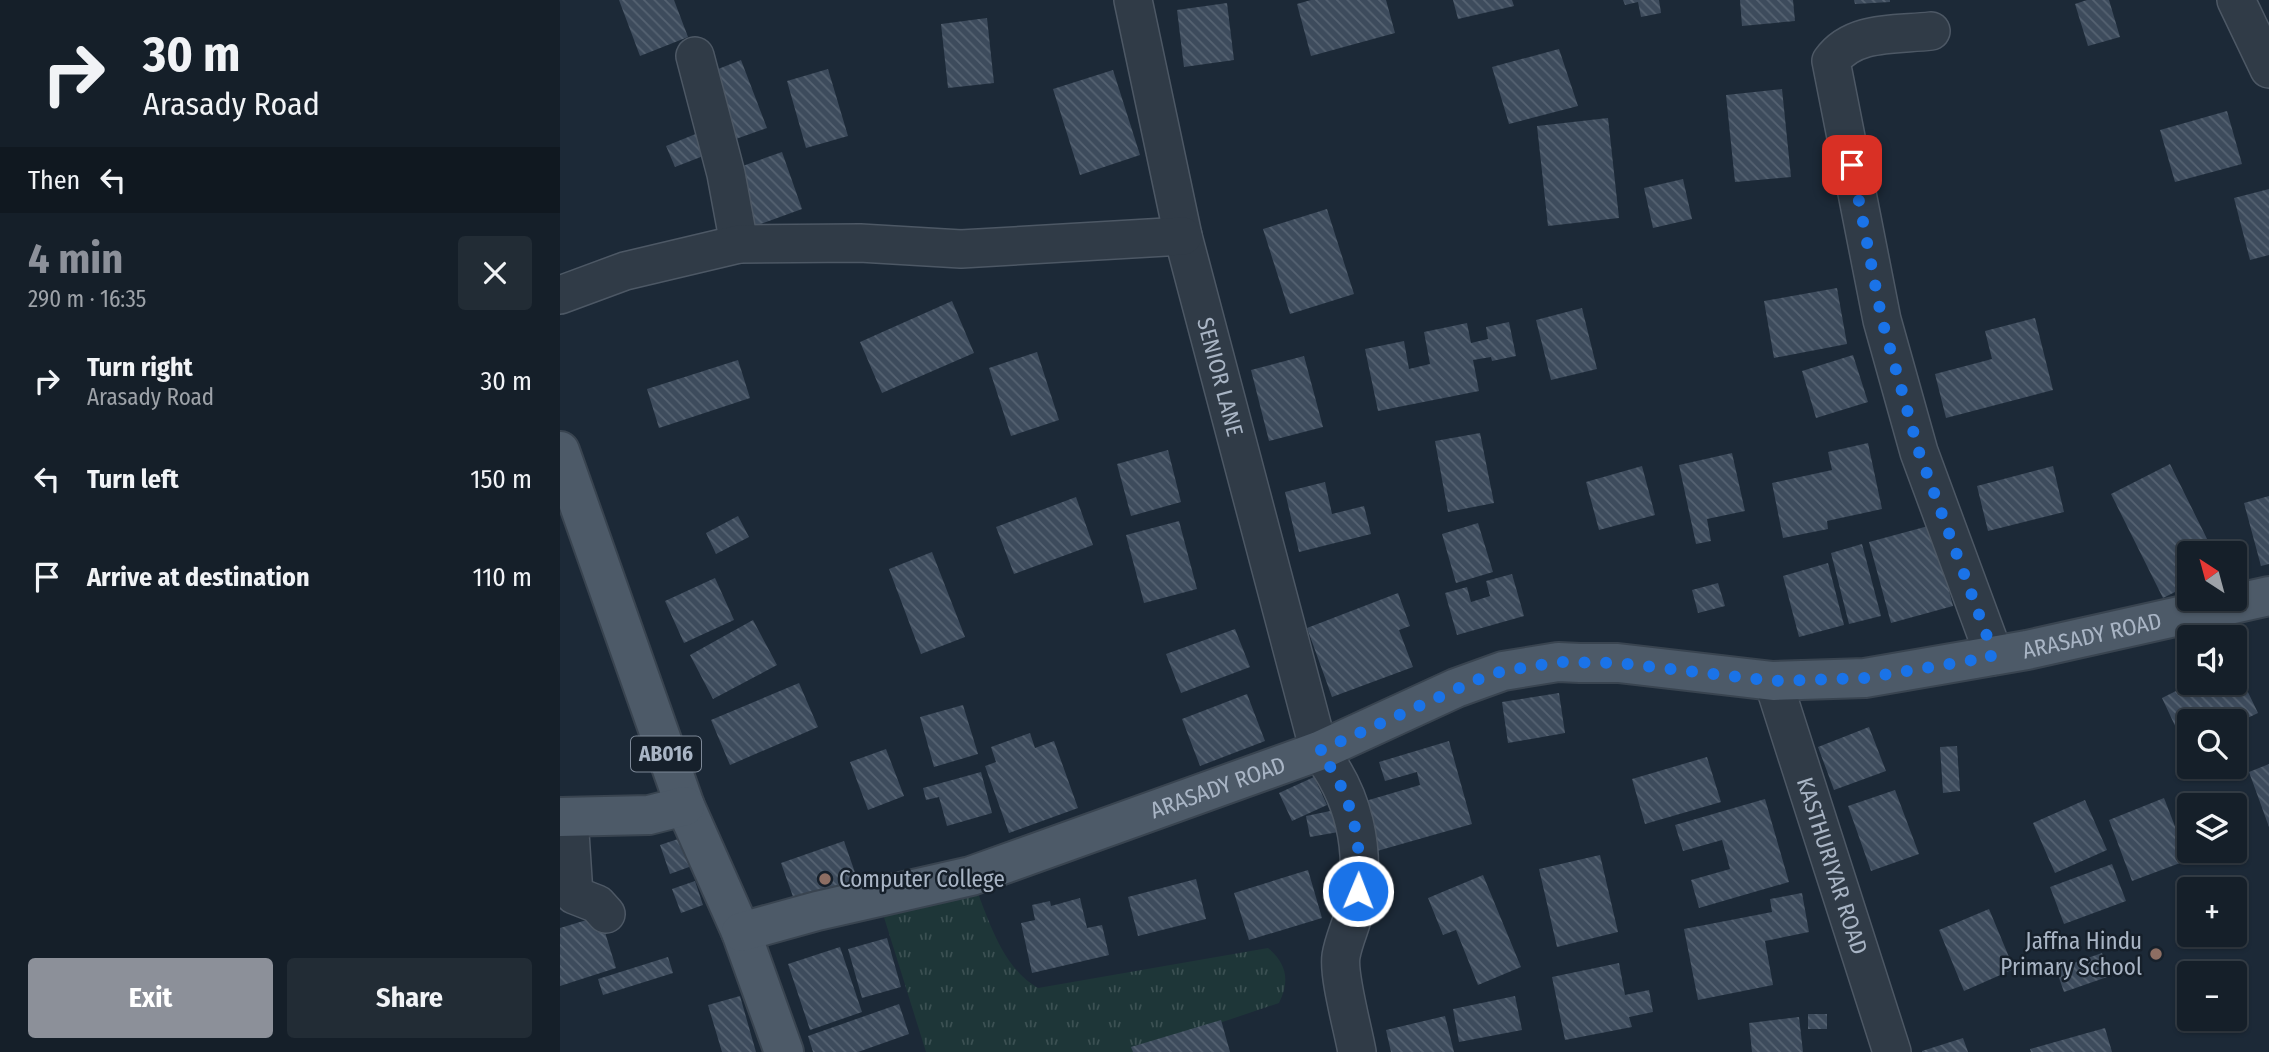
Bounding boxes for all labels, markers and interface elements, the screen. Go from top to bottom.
text: 30 m [143,25,241,84]
icon: right [28,28,119,119]
text: Arasady Road [143,85,320,123]
pin [1822,135,1882,195]
icon: arrive [1833,146,1871,184]
icon: left [94,161,132,199]
text: Then [28,165,80,196]
text: 4 min [28,234,123,284]
button: close [458,236,532,310]
text: 290 m · 16:35 [28,285,146,313]
street label: SENIOR LANE [1191,315,1249,439]
text: Turn right [87,352,193,383]
icon: right [28,362,66,400]
text: 30 m [481,366,532,397]
text: Arasady Road [87,383,214,411]
icon: left [28,460,66,498]
text: Turn left [87,464,179,495]
text: 150 m [470,464,532,495]
north arrow [2177,541,2247,611]
map controls [2177,541,2247,1031]
icon: arrive [28,558,66,596]
text: Arrive at destination [87,562,310,593]
text: 110 m [472,562,532,593]
street label: ARASADY ROAD [2020,606,2164,665]
button: sound [2177,625,2247,695]
button: search [2177,709,2247,779]
road number: AB016 [631,736,701,772]
street label: ARASADY ROAD [1146,750,1289,824]
street label: KASTHURIYAR ROAD [1791,774,1874,958]
button: layers [2177,793,2247,863]
position arrow [1321,854,1395,928]
place label: Computer College [839,865,1005,893]
marker: Computer College [817,871,833,887]
button: + [2177,877,2247,947]
place label: Jaffna Hindu Primary School [2000,927,2142,981]
marker: Jaffna Hindu Primary School [2148,946,2164,962]
button: Exit [28,958,273,1038]
button: Share [287,958,532,1038]
button: − [2177,961,2247,1031]

